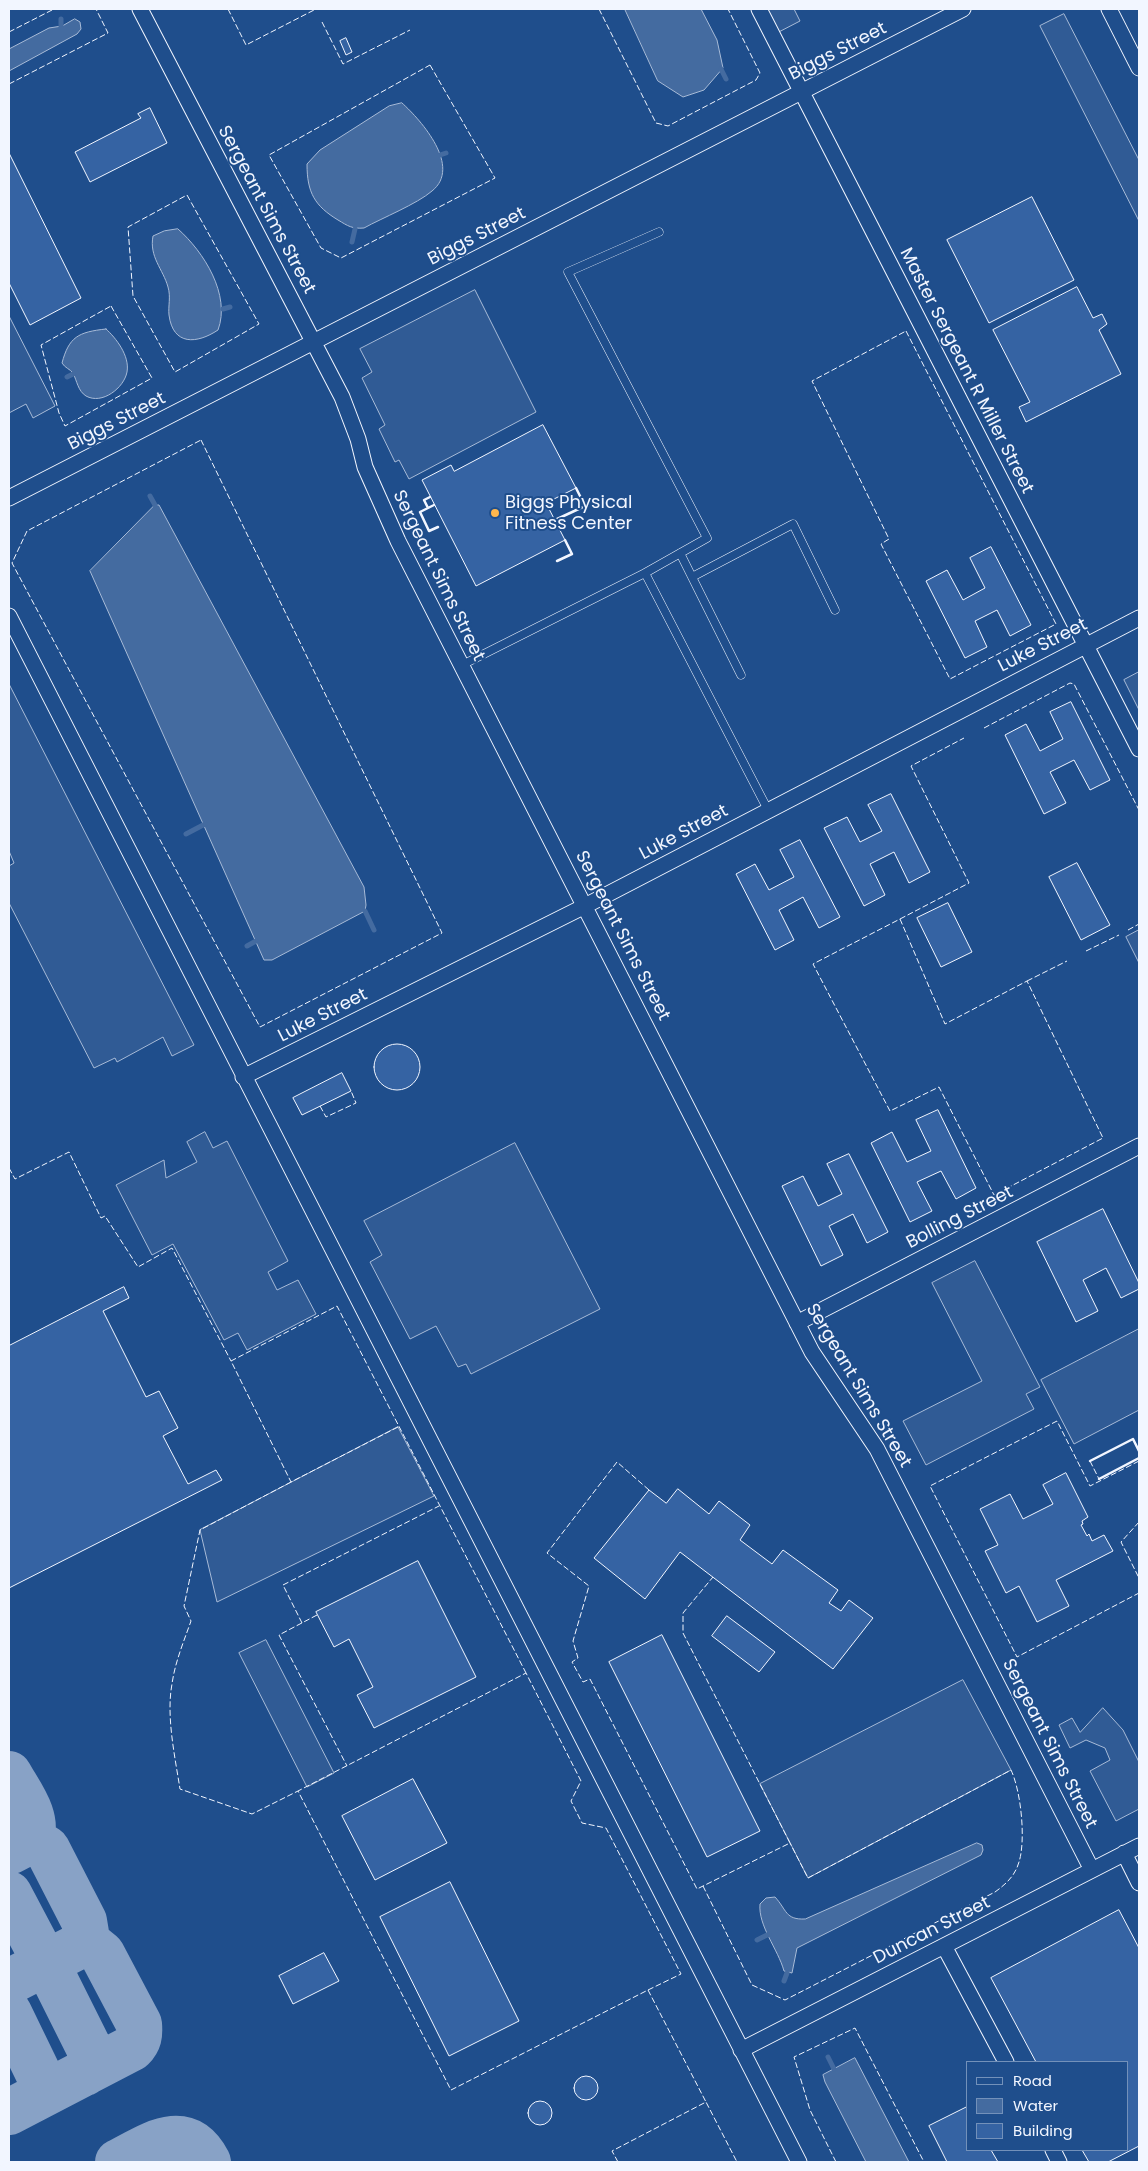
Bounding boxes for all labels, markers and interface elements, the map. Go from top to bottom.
street label: Biggs Street [786,18,890,86]
street label: Sergeant Sims Street [213,122,319,298]
street label: Biggs Street [425,203,529,271]
street label: Master Sergeant R Miller Street [894,244,1038,498]
street label: Biggs Street [65,388,169,456]
street label: Sergeant Sims Street [387,487,489,665]
place label: Biggs Physical Fitness Center [505,492,632,534]
marker: Biggs Physical Fitness Center [489,507,501,519]
street label: Luke Street [995,614,1091,678]
street label: Luke Street [636,801,732,865]
street label: Sergeant Sims Street [570,848,674,1024]
street label: Luke Street [275,984,371,1048]
street label: Bolling Street [903,1182,1017,1254]
street label: Sergeant Sims Street [801,1300,915,1472]
street label: Sergeant Sims Street [997,1656,1101,1832]
street label: Duncan Street [870,1892,994,1970]
legend [966,2061,1128,2151]
text: Road [1013,2070,1052,2091]
text: Water [1013,2095,1058,2116]
text: Building [1013,2120,1073,2141]

